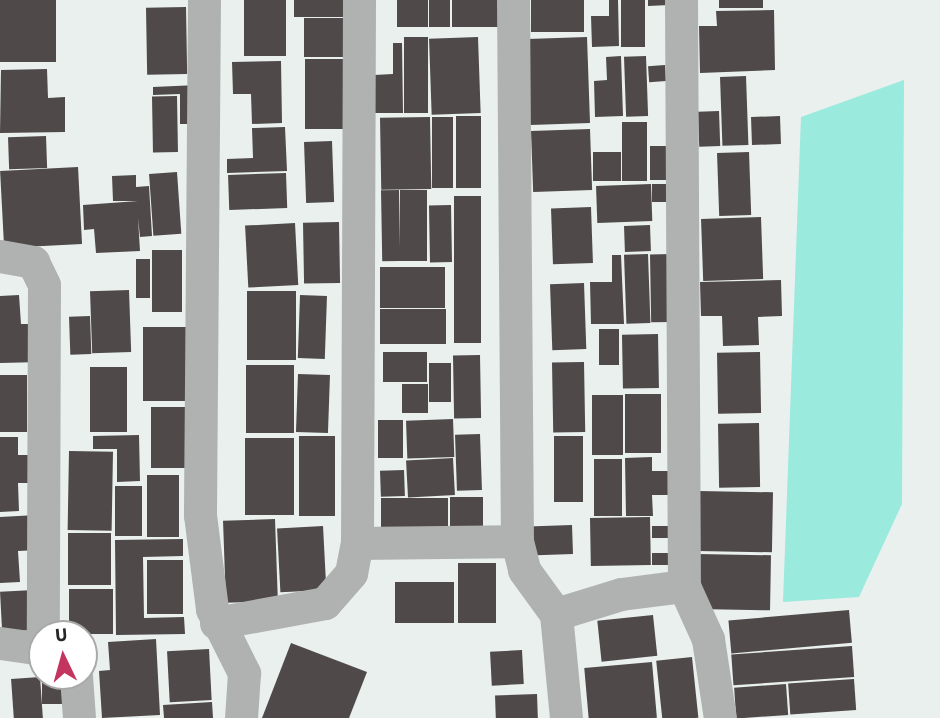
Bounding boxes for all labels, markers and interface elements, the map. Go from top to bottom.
north arrow [28,620,98,690]
text: U [54,622,69,650]

